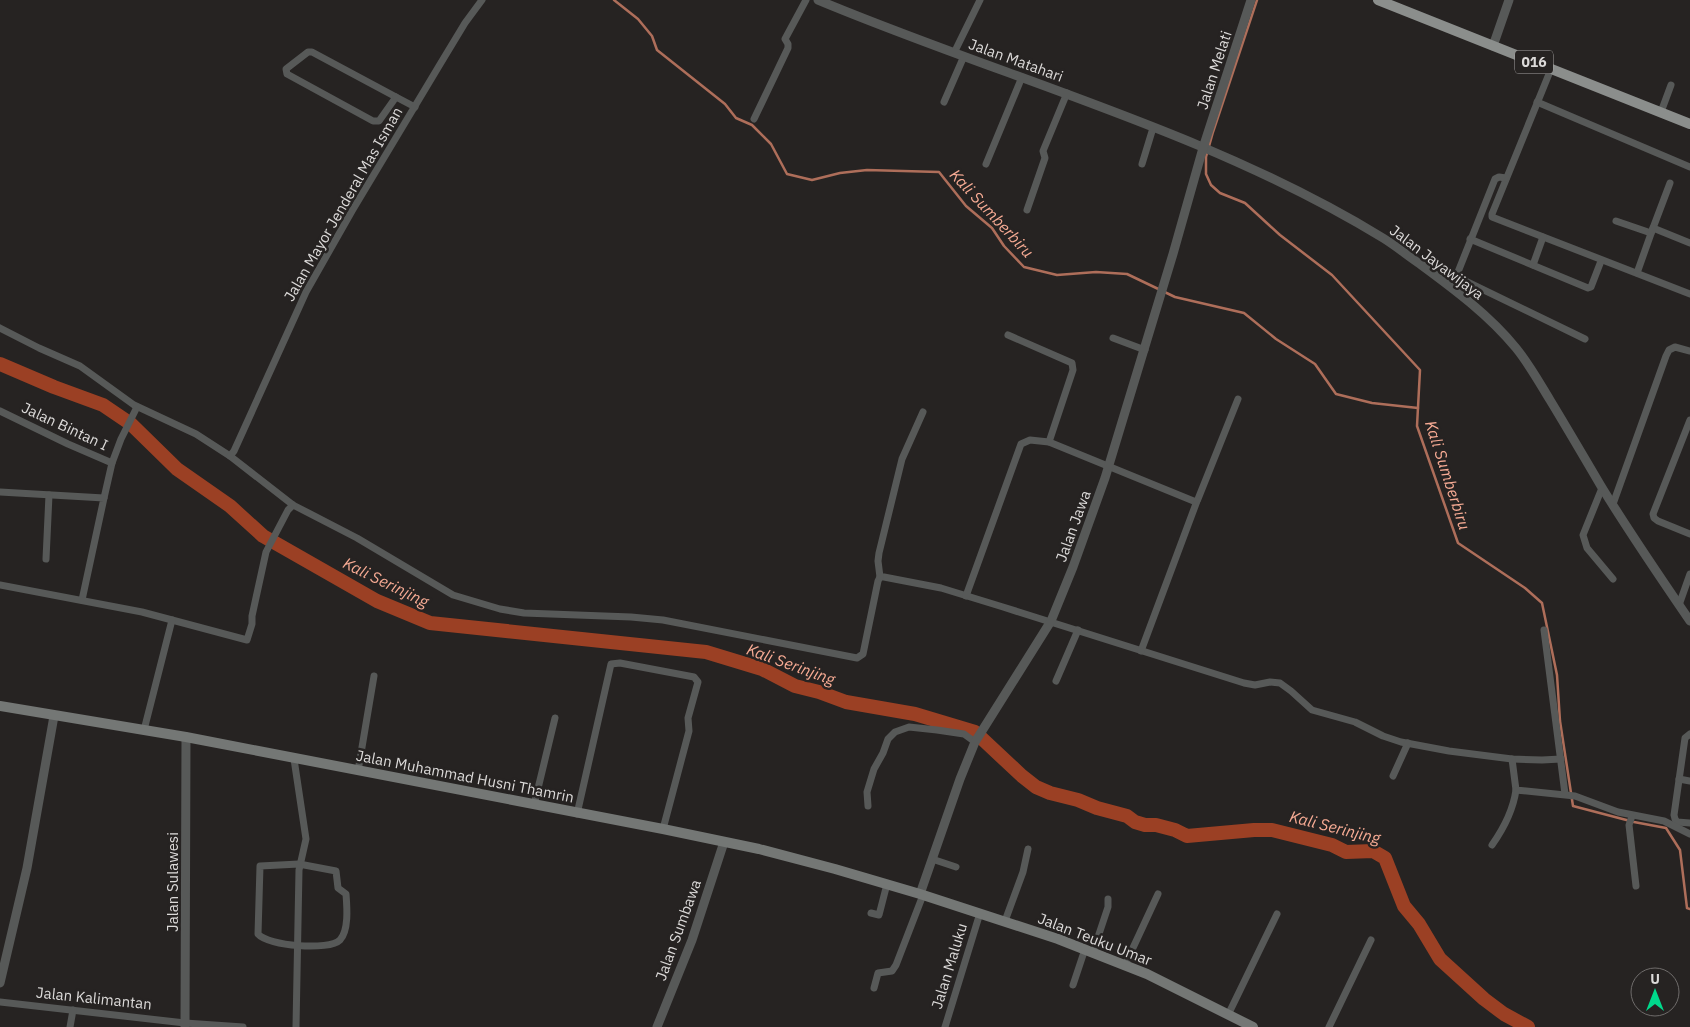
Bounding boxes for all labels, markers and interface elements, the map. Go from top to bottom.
street label: Jalan Melati [1192,28,1236,112]
street label: Jalan Matahari [966,34,1066,86]
road number: 016 [1515,51,1553,74]
street label: Jalan Mayor Jenderal Mas Isman [279,103,407,305]
water label: Kali Sumberbiru [946,165,1038,261]
street label: Jalan Jayawijaya [1386,220,1488,304]
street label: Jalan Bintan I [19,398,111,454]
water label: Kali Sumberbiru [1421,418,1475,532]
street label: Jalan Jawa [1051,488,1095,564]
water label: Kali Serinjing [340,553,433,612]
water label: Kali Serinjing [744,639,839,690]
street label: Jalan Muhammad Husni Thamrin [354,746,576,806]
water label: Kali Serinjing [1288,806,1383,848]
street label: Jalan Sulawesi [163,832,182,932]
street label: Jalan Sumbawa [651,877,705,983]
street label: Jalan Teuku Umar [1035,908,1155,970]
street label: Jalan Maluku [927,921,971,1011]
north arrow [1630,967,1680,1017]
text: U [1650,970,1660,988]
street label: Jalan Kalimantan [35,982,153,1014]

